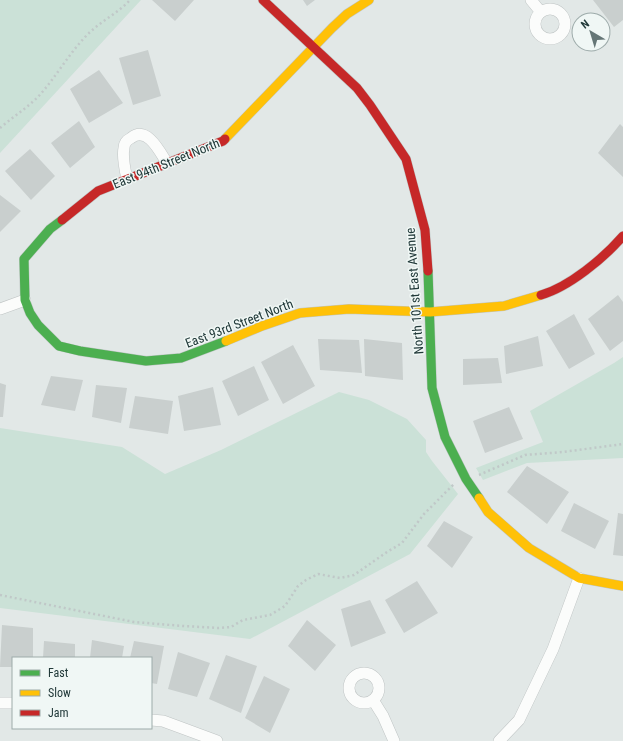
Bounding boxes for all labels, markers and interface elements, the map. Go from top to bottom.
north arrow [571,12,611,52]
text: N [578,17,592,32]
street label: East 94th Street North [111,135,222,192]
street label: North 101st East Avenue [403,227,426,355]
street label: East 93rd Street North [183,296,295,351]
legend [12,657,152,729]
text: Fast [48,666,69,680]
text: Slow [48,686,71,700]
text: Jam [48,706,69,720]

